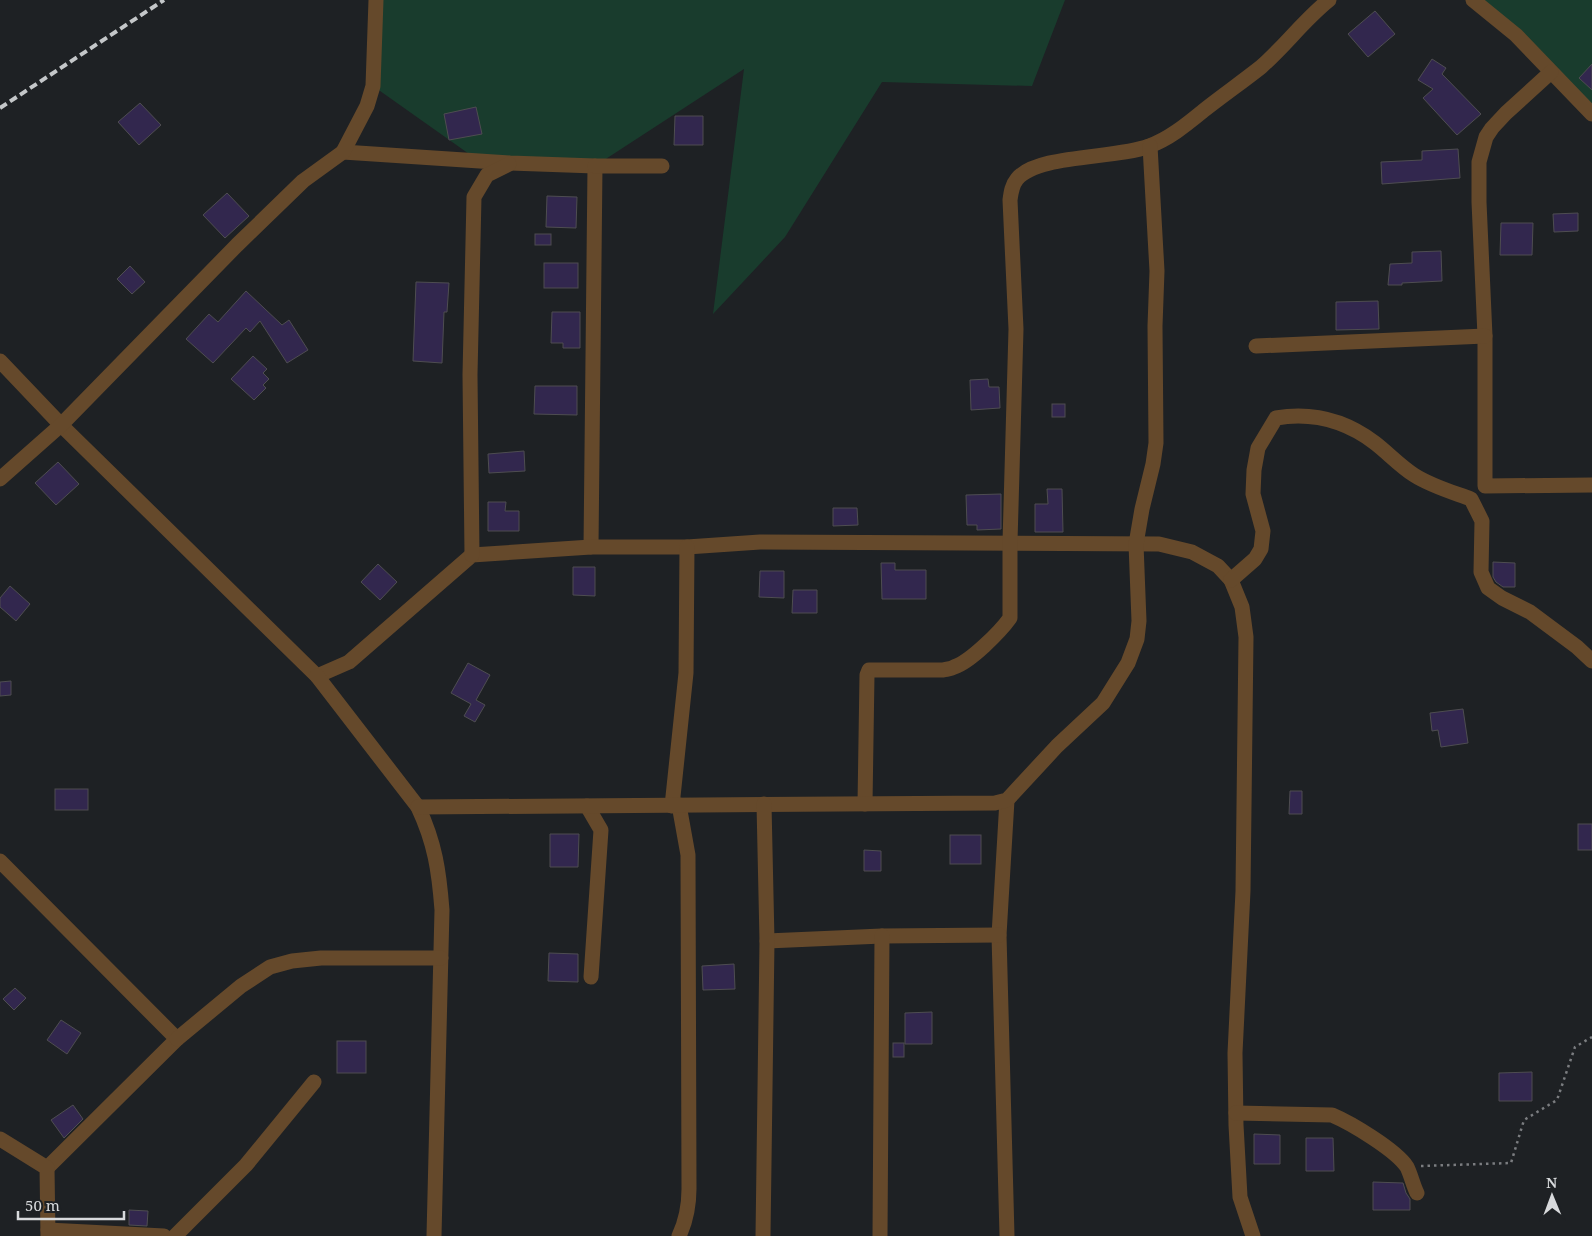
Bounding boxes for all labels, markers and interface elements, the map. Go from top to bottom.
north arrow [1527,1171,1577,1221]
text: N [1546,1173,1557,1192]
scale bar [18,1188,124,1220]
text: 50 m [25,1195,60,1215]

